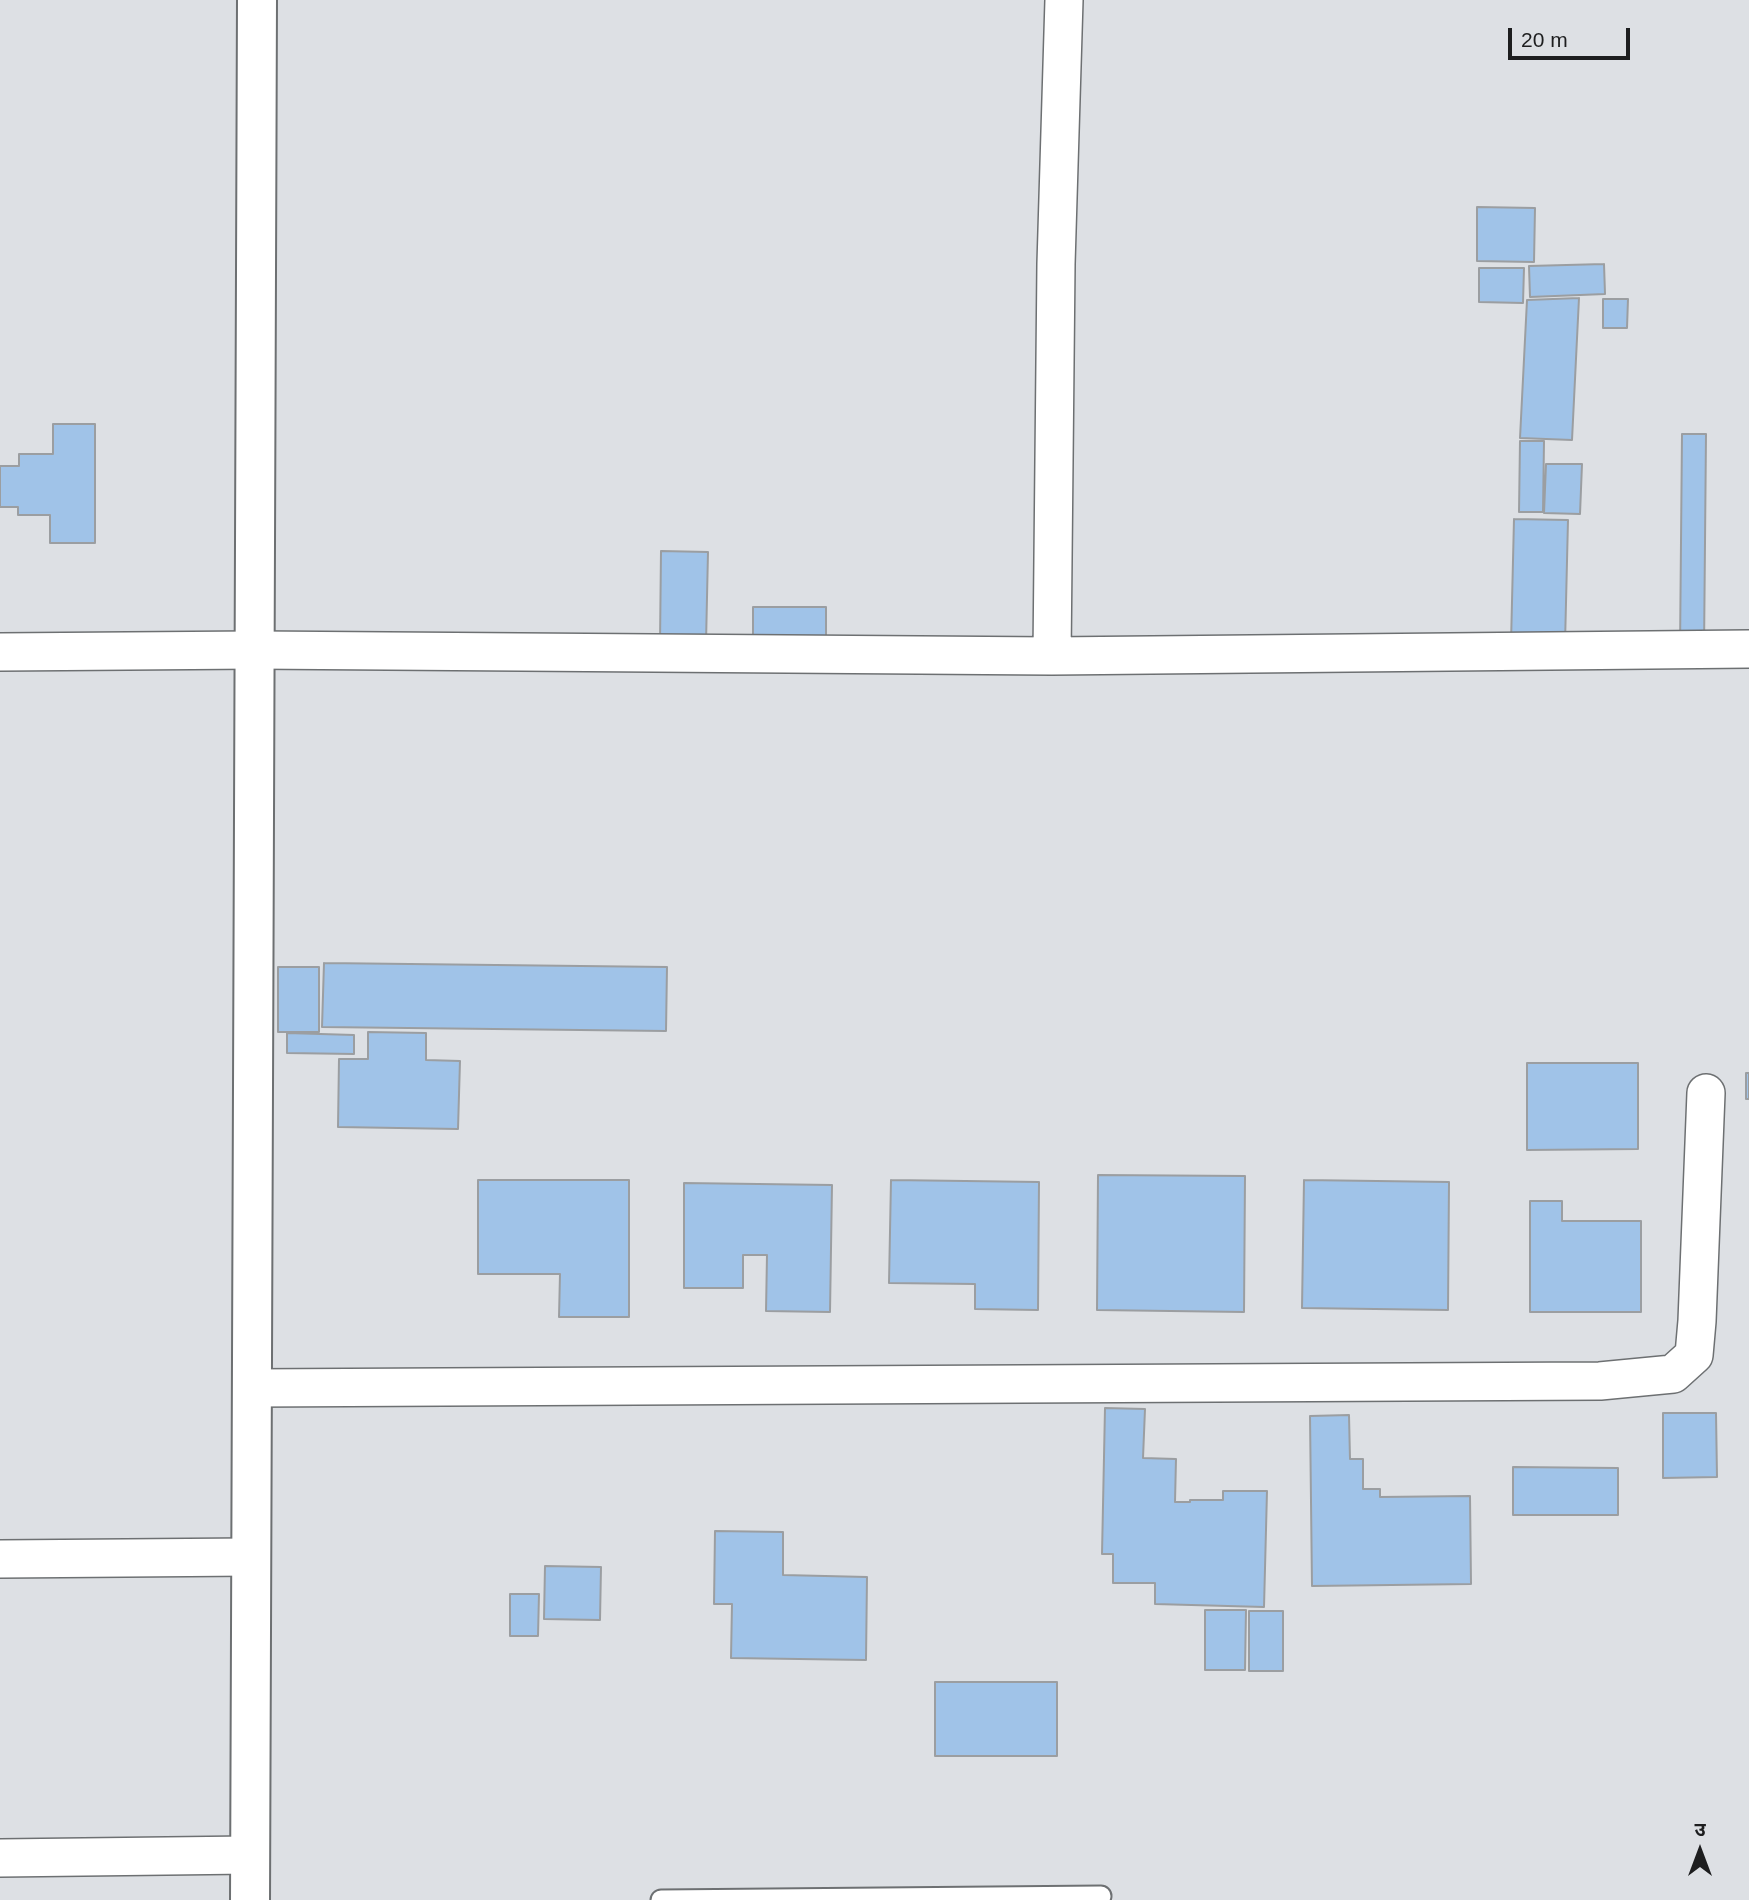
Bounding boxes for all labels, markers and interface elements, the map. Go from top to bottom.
scale bar [1511,14,1634,58]
text: 20 m [1521,28,1568,51]
north arrow [1665,1816,1735,1886]
text: उ [1694,1819,1706,1840]

